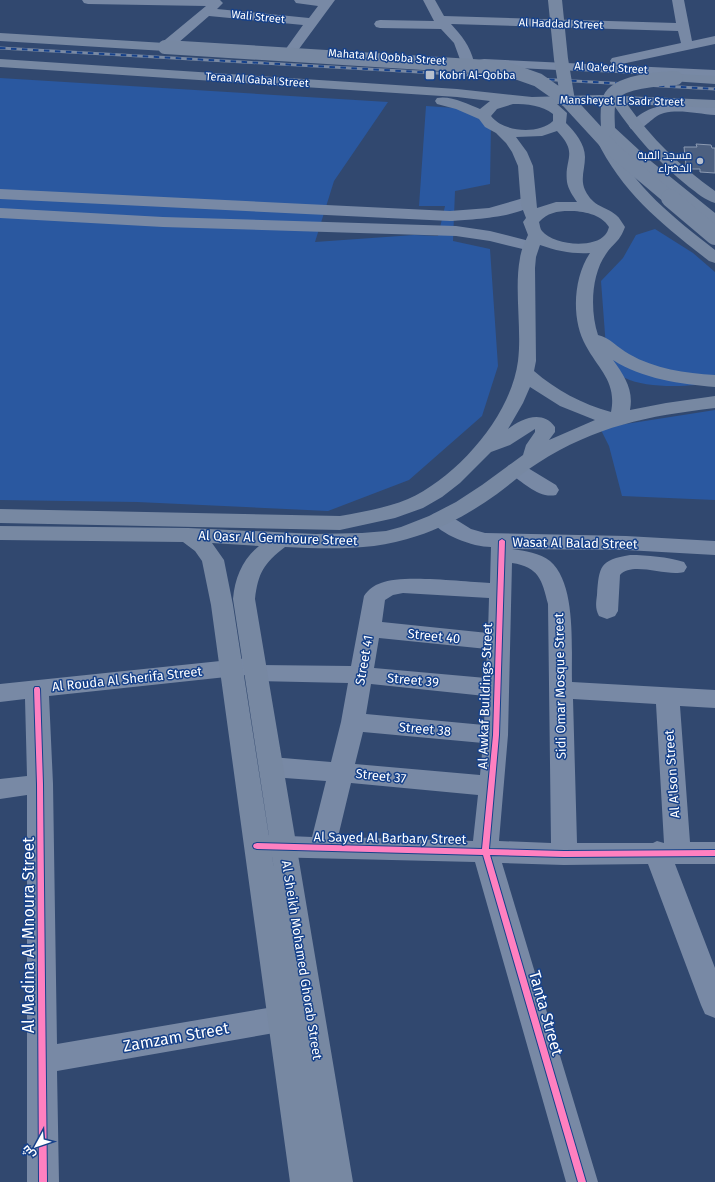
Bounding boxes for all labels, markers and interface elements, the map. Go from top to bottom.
street label: Wali Street [231,8,285,26]
street label: Al Haddad Street [519,16,603,32]
street label: Mahata Al Qobba Street [328,46,446,68]
street label: Al Qa'ed Street [574,60,648,76]
marker: Kobri Al-Qobba [424,69,436,81]
place label: Kobri Al-Qobba [439,69,515,82]
street label: Teraa Al Gabal Street [205,70,309,90]
street label: Mansheyet El Sadr Street [560,93,684,109]
place label: مسجد القبة الخضراء [637,149,692,175]
marker: مسجد القبة الخضراء [695,156,705,166]
street label: Al Qasr Al Gemhoure Street [198,528,358,548]
street label: Wasat Al Balad Street [512,534,638,552]
street label: Sidi Omar Mosque Street [551,612,569,759]
street label: Al Awkaf Buildings Street [475,622,495,769]
street label: Street 40 [407,626,461,646]
street label: Street 41 [352,634,376,686]
street label: Al Rouda Al Sherifa Street [51,664,203,694]
street label: Street 39 [387,670,440,690]
street label: Street 38 [398,719,452,739]
street label: Al A'lson Street [661,729,683,819]
street label: Street 37 [355,766,407,786]
street label: Al Sayed Al Barbary Street [313,829,467,847]
street label: Al Madina Al Mnoura Street [19,837,38,1033]
street label: Al Sheikh Mohamed Ghorab Street [279,859,325,1061]
street label: Tanta Street [525,968,567,1058]
street label: Zamzam Street [121,1018,231,1056]
north arrow [16,1126,56,1166]
text: ش [19,1143,38,1162]

